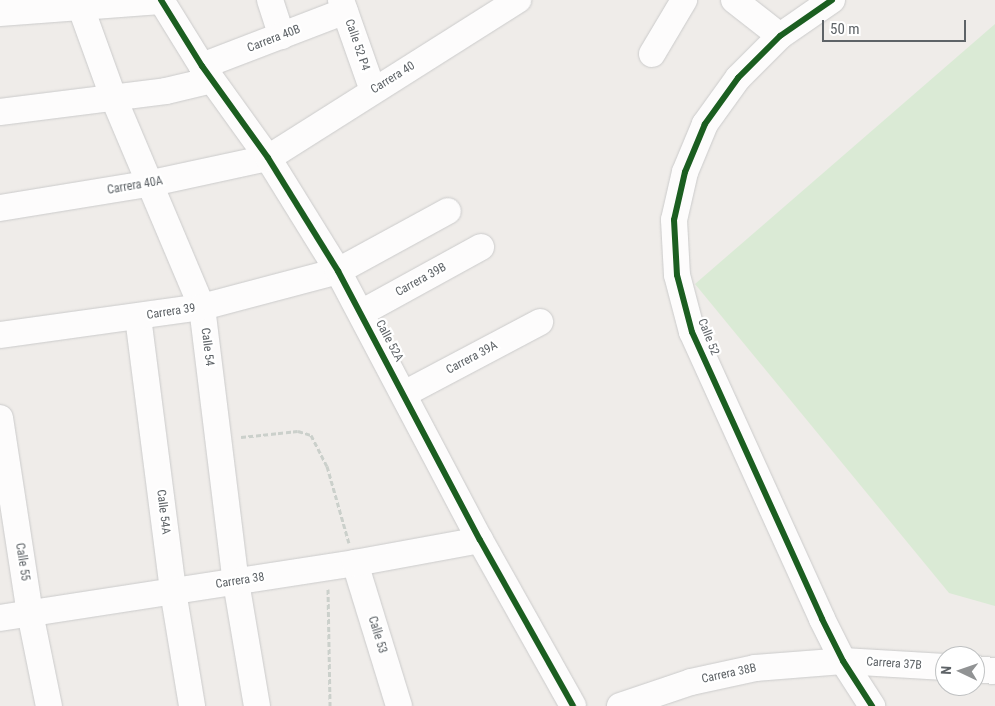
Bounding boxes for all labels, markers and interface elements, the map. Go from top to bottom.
scale bar [825,10,969,42]
street label: Calle 52 P4 [341,17,373,73]
text: 50 m [830,20,860,38]
street label: Carrera 40B [245,22,303,56]
street label: Carrera 40 [368,59,418,97]
street label: Carrera 40A [106,174,164,198]
street label: Carrera 39B [393,260,449,300]
street label: Carrera 39 [146,301,196,323]
street label: Calle 52 [694,317,722,357]
street label: Calle 52A [372,318,406,364]
street label: Calle 54 [198,327,216,367]
street label: Carrera 39A [444,338,500,378]
street label: Calle 54A [153,489,173,535]
street label: Calle 55 [12,542,32,582]
street label: Carrera 38 [215,570,265,592]
street label: Calle 53 [365,615,389,655]
north arrow [935,646,985,696]
street label: Carrera 37B [866,655,922,673]
street label: Carrera 38B [700,661,758,687]
text: N [938,666,954,675]

